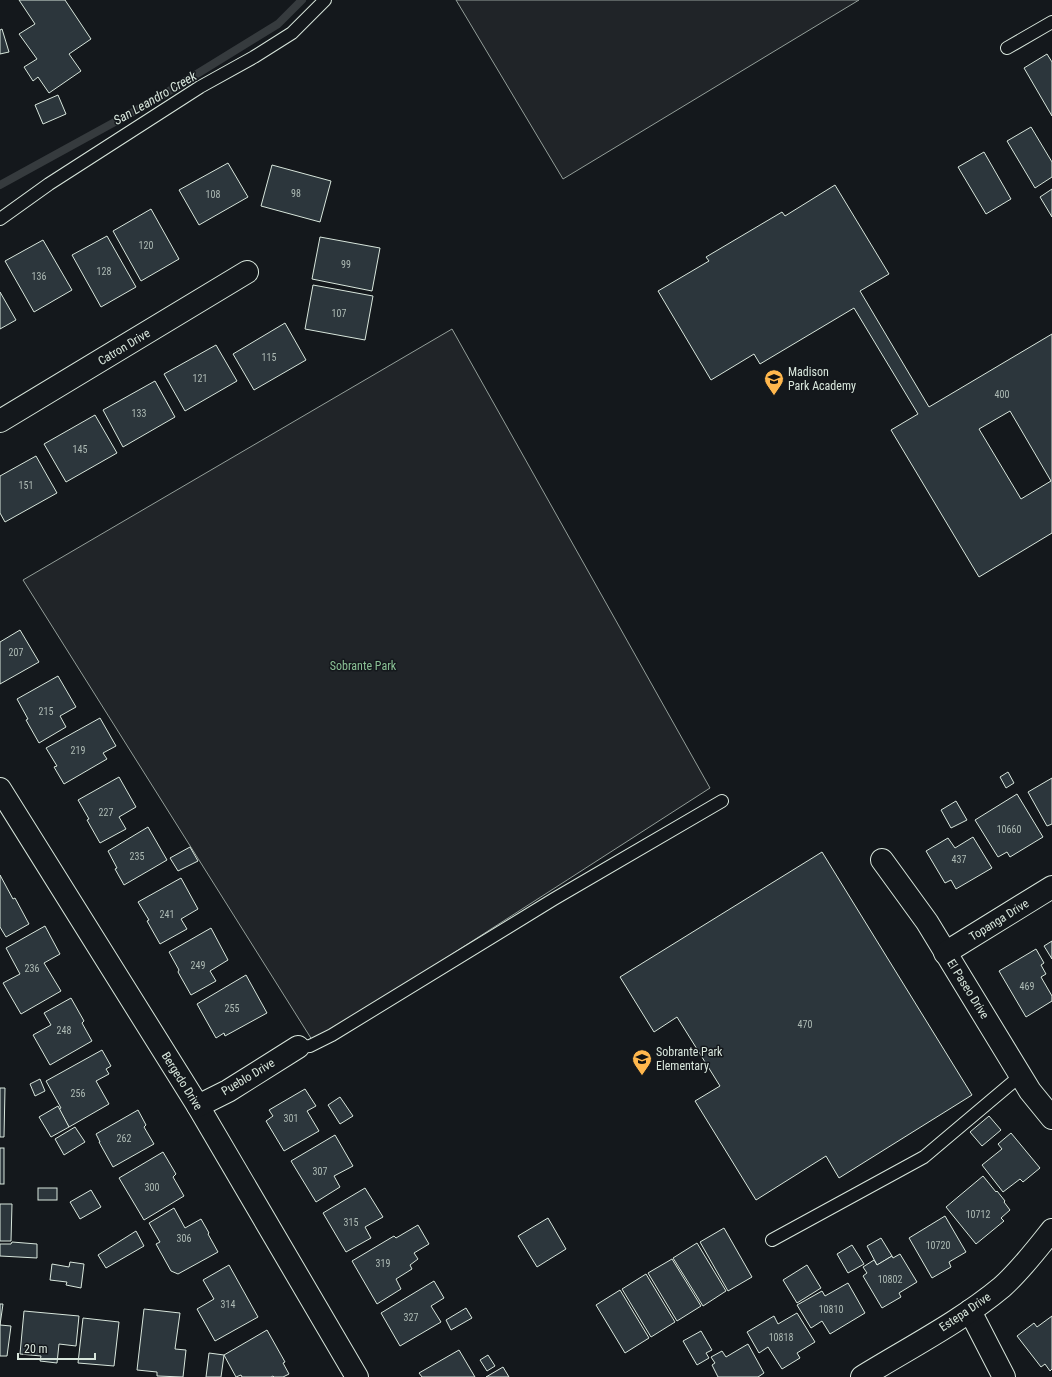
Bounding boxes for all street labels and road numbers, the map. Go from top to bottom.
street label: Catron Drive [95,326,153,368]
street label: Topanga Drive [967,896,1032,944]
street label: El Paseo Drive [944,957,992,1022]
street label: Bergedo Drive [159,1049,206,1113]
street label: Pueblo Drive [219,1055,277,1098]
street label: Estepa Drive [937,1290,994,1334]

